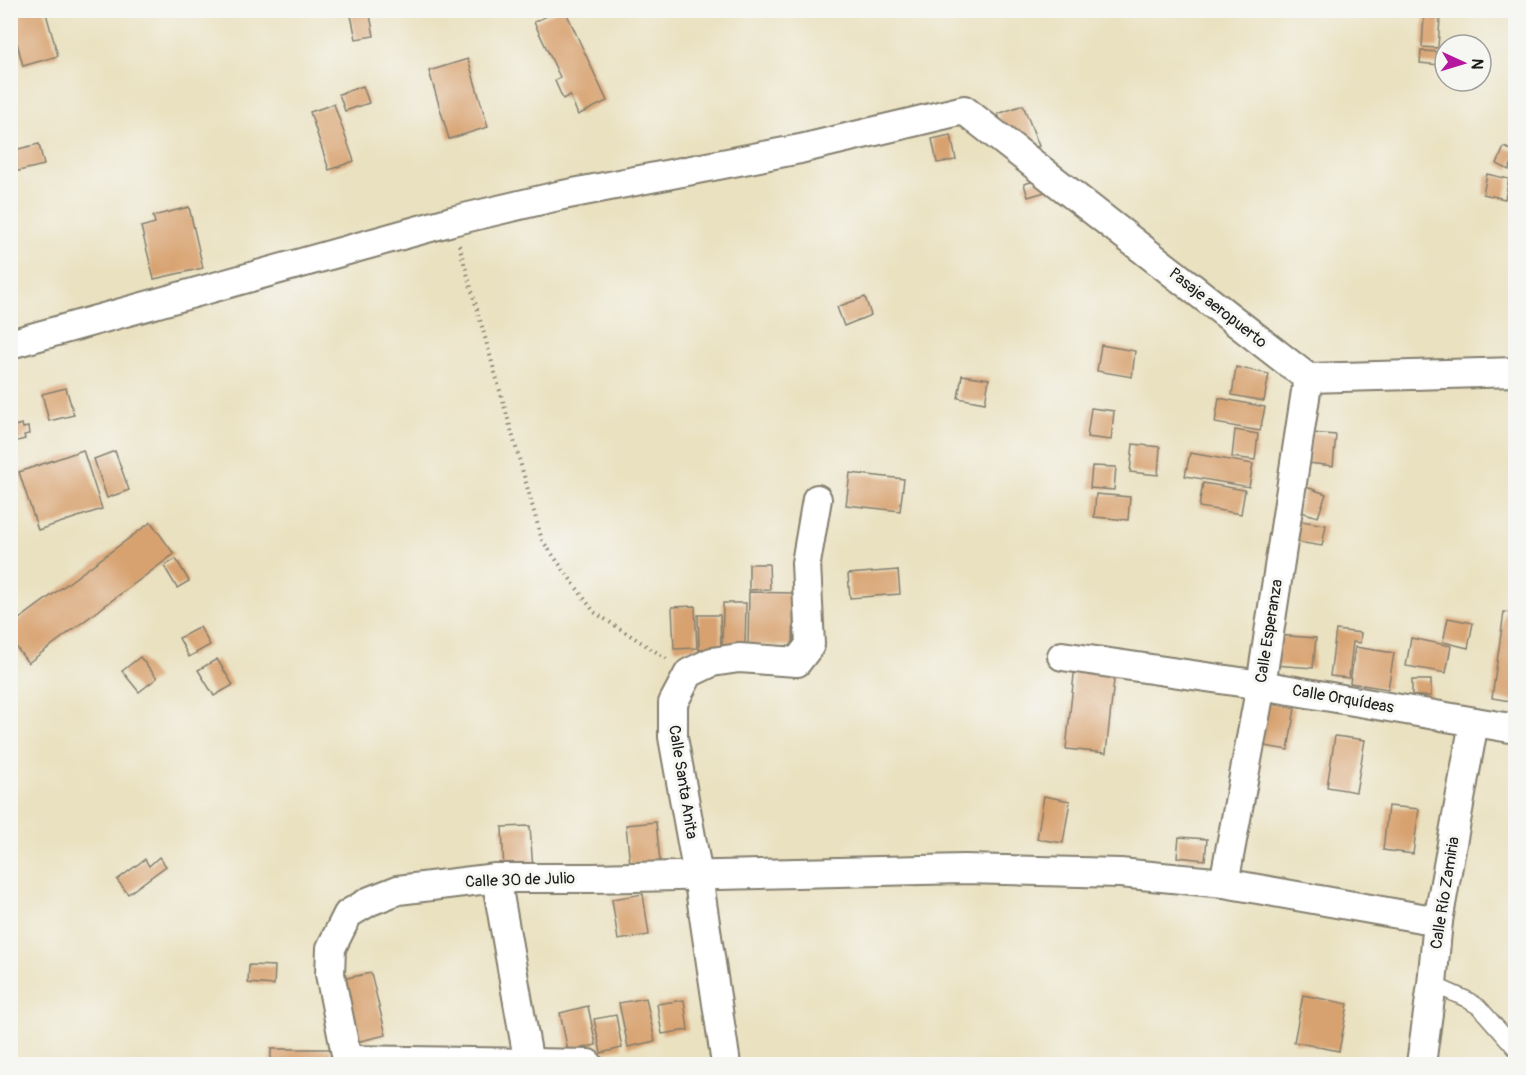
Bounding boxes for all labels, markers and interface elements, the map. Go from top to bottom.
north arrow [1433,33,1493,93]
text: N [1467,58,1487,70]
street label: Pasaje aeropuerto [1165,263,1271,353]
street label: Calle Esperanza [1251,578,1287,684]
street label: Calle Orquídeas [1291,680,1395,718]
street label: Calle Santa Anita [664,724,702,840]
street label: Calle Río Zamiria [1426,835,1464,951]
street label: Calle 30 de Julio [465,868,576,892]

